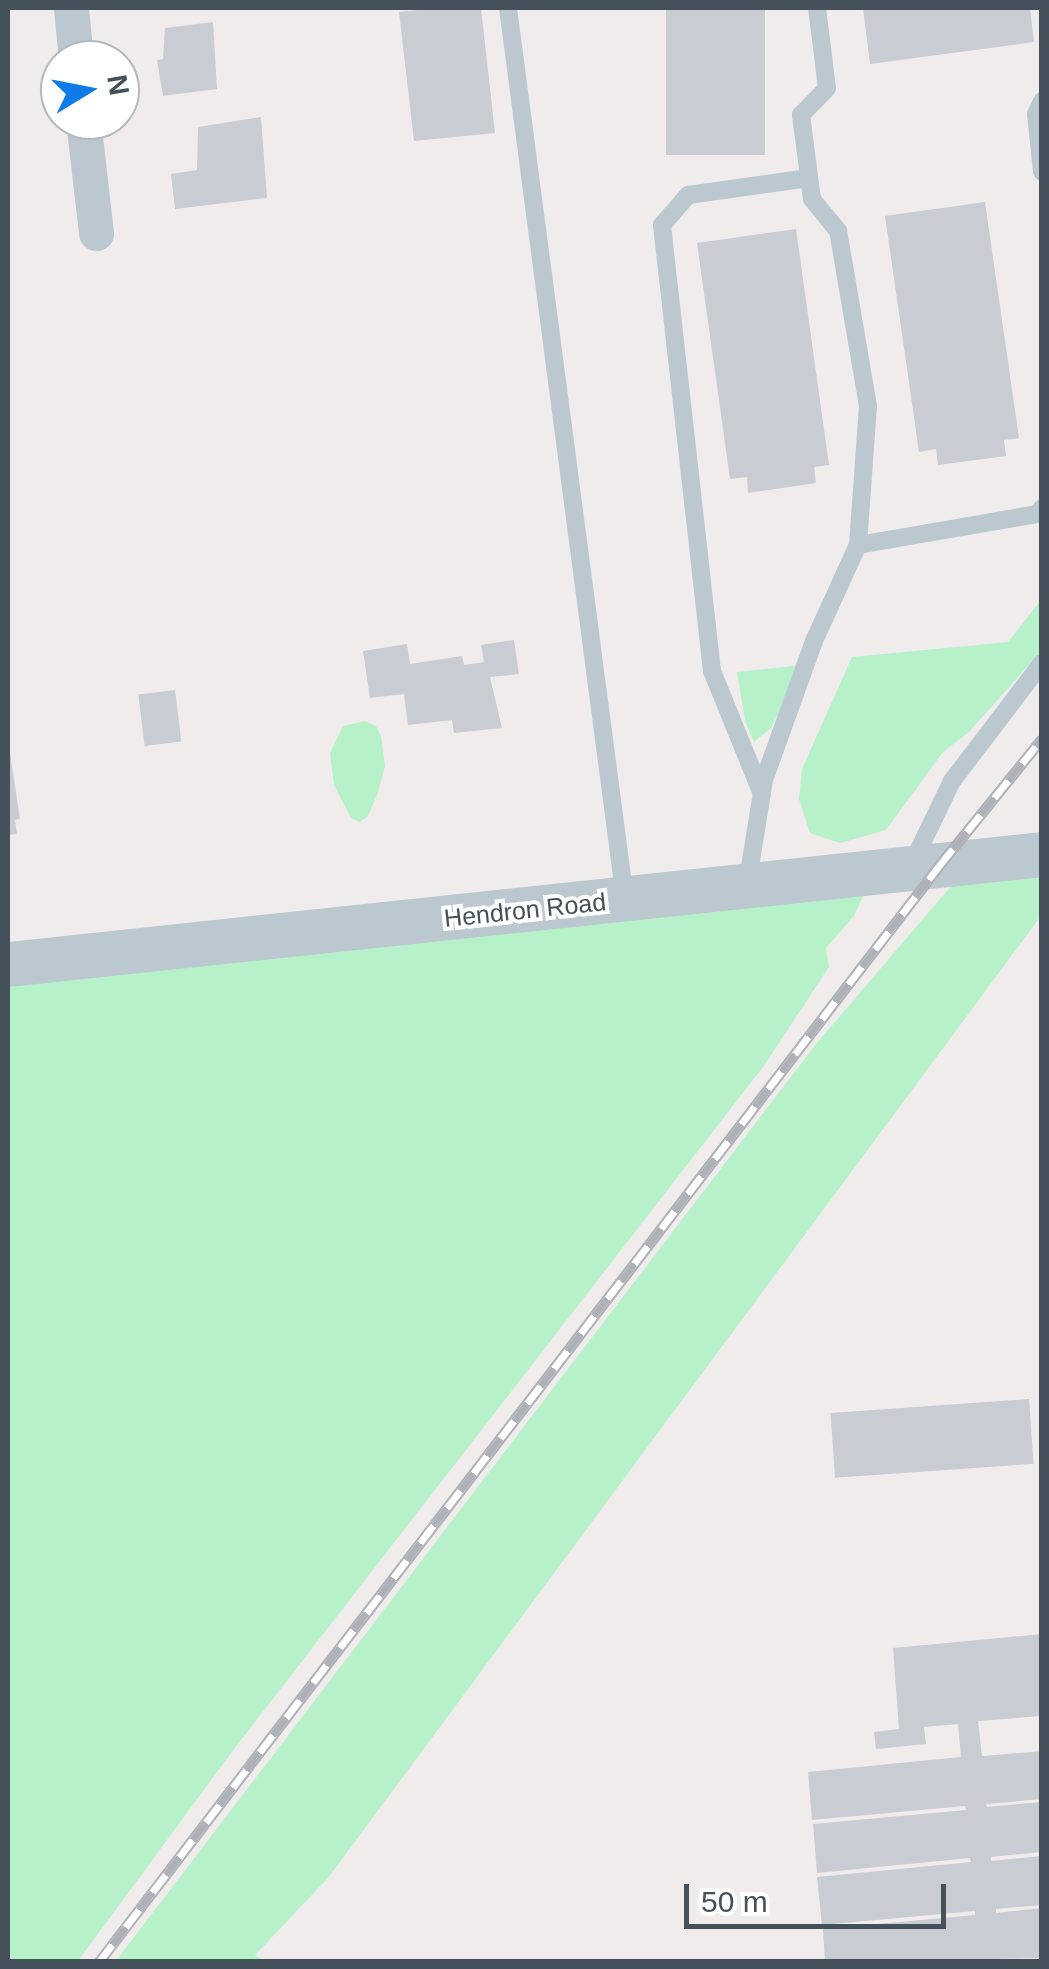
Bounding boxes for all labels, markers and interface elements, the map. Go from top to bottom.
north arrow [40,40,140,140]
text: N [101,72,135,98]
street label: Hendron Road [443,887,607,933]
scale bar [689,1864,952,1926]
text: 50 m [701,1885,768,1918]

